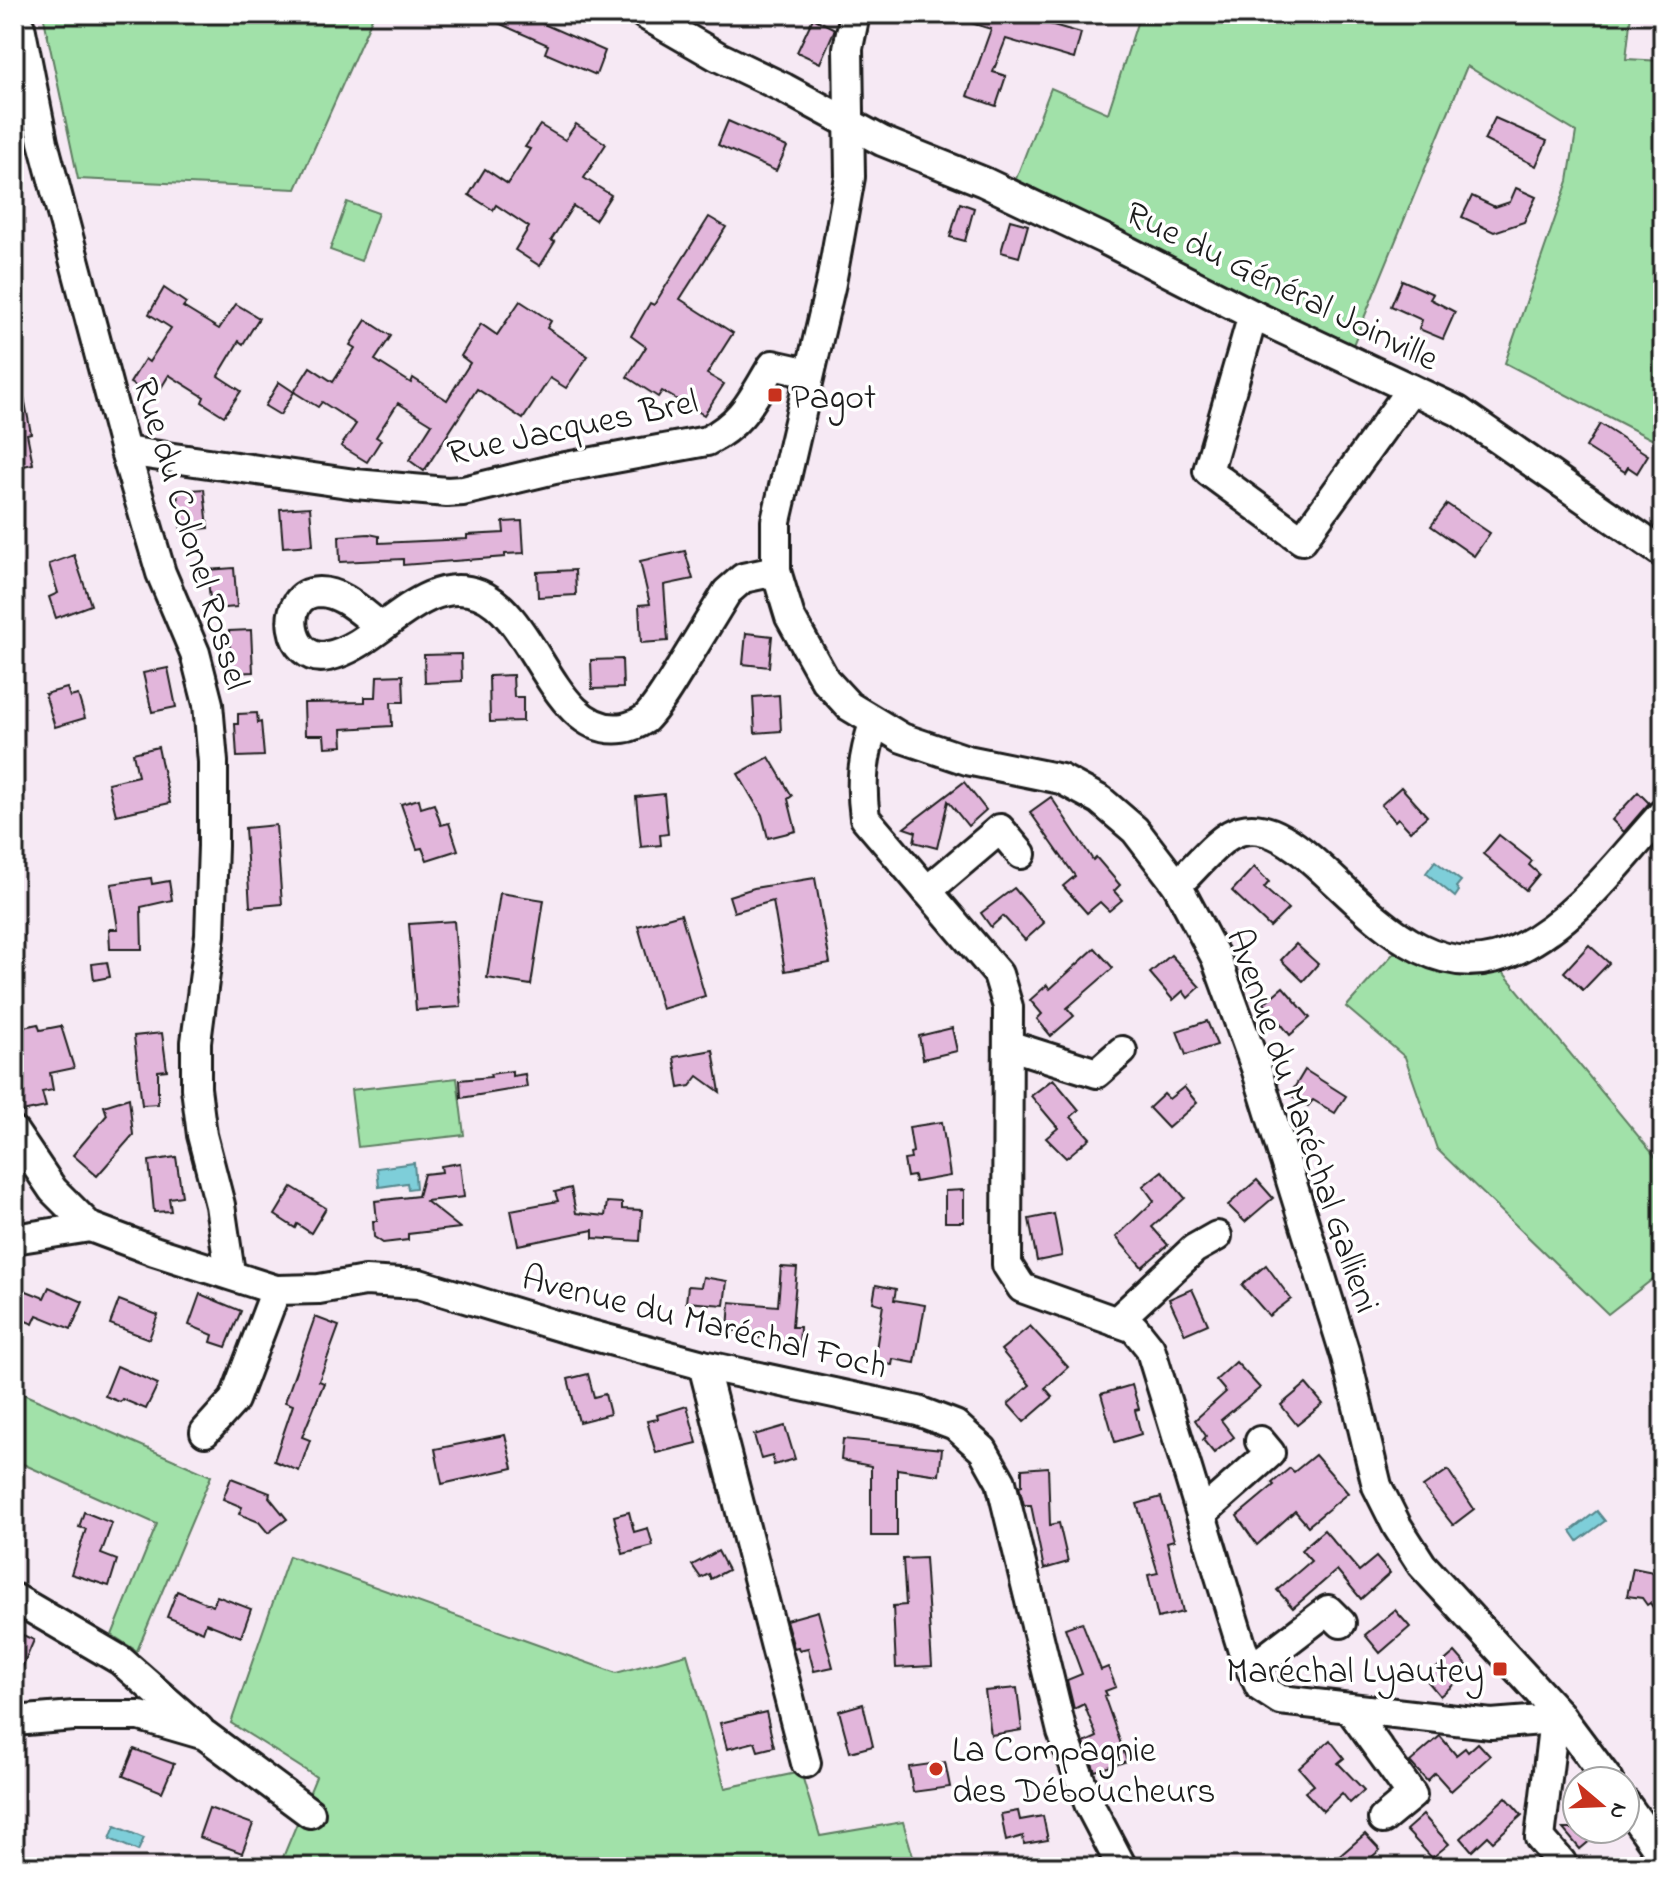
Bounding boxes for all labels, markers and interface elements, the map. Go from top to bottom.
street label: Rue du Général Joinville [1115,189,1447,387]
street label: Rue du Colonel Rossel [116,372,261,697]
place label: Pagot [791,373,876,426]
street label: Rue Jacques Brel [443,377,703,482]
marker: Pagot [766,386,784,404]
street label: Avenue du Maréchal Gallieni [1210,922,1391,1321]
street label: Avenue du Maréchal Foch [516,1253,892,1395]
place label: Maréchal Lyautey [1226,1647,1484,1700]
marker: Maréchal Lyautey [1491,1660,1509,1678]
place label: La Compagnie des Déboucheurs [952,1726,1216,1820]
marker: La Compagnie des Déboucheurs [927,1760,945,1778]
north arrow [1561,1765,1641,1845]
text: N [1600,1798,1635,1823]

